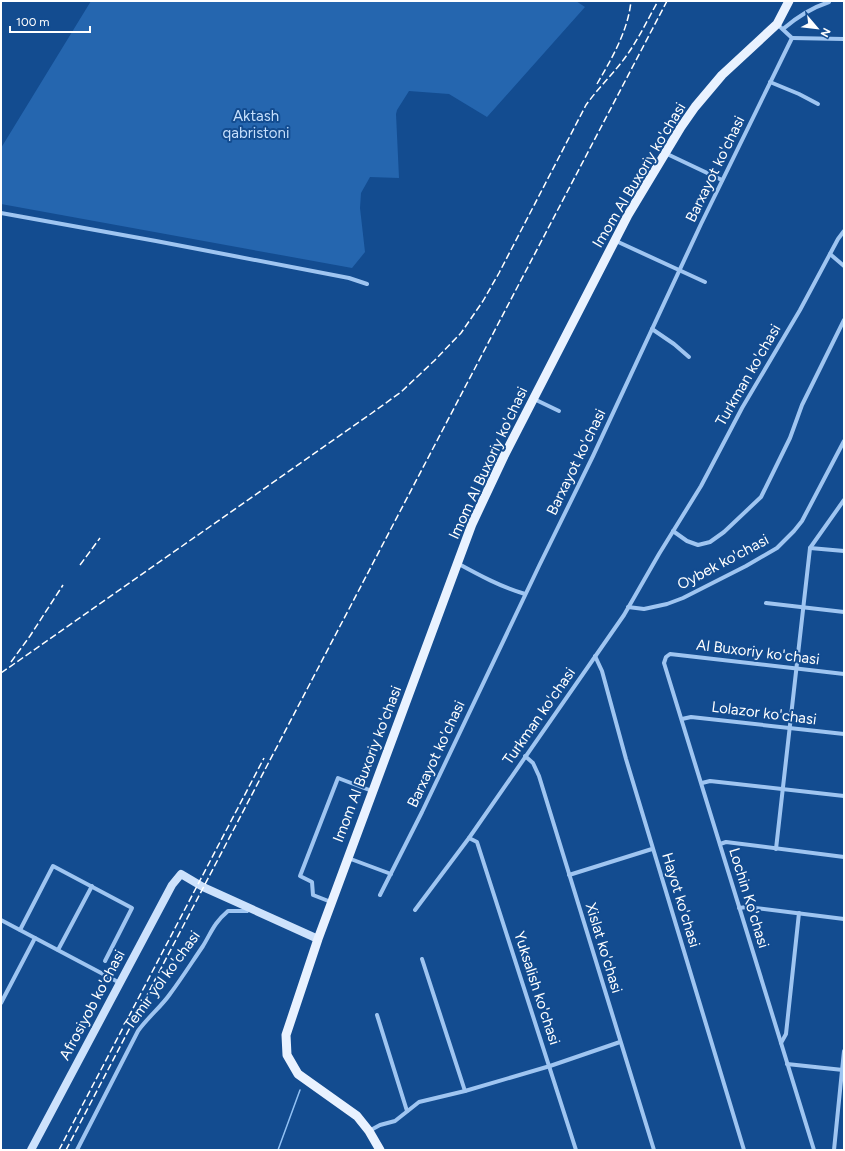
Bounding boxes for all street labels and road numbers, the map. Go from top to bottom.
street label: Imom Al Buxoriy ko'chasi [589,99,689,251]
street label: Barxayot ko'chasi [682,113,748,225]
street label: Turkman ko'chasi [712,321,784,429]
street label: Imom Al Buxoriy ko'chasi [445,384,531,542]
street label: Barxayot ko'chasi [543,406,609,518]
street label: Oybek ko'chasi [674,530,772,594]
street label: Al Buxoriy ko'chasi [695,636,821,668]
street label: Turkman ko'chasi [499,664,579,768]
street label: Imom Al Buxoriy ko'chasi [329,683,405,845]
street label: Barxayot ko'chasi [403,698,469,810]
street label: Lolazor ko'chasi [710,698,818,728]
street label: Lochin Ko'chasi [725,846,773,950]
street label: Hayot ko'chasi [658,851,704,949]
street label: Xislat ko'chasi [582,901,626,995]
street label: Temir yol ko'chasi [120,927,204,1033]
street label: Yuksalish ko'chasi [510,929,564,1047]
street label: Afrosiyob ko'chasi [55,947,129,1063]

